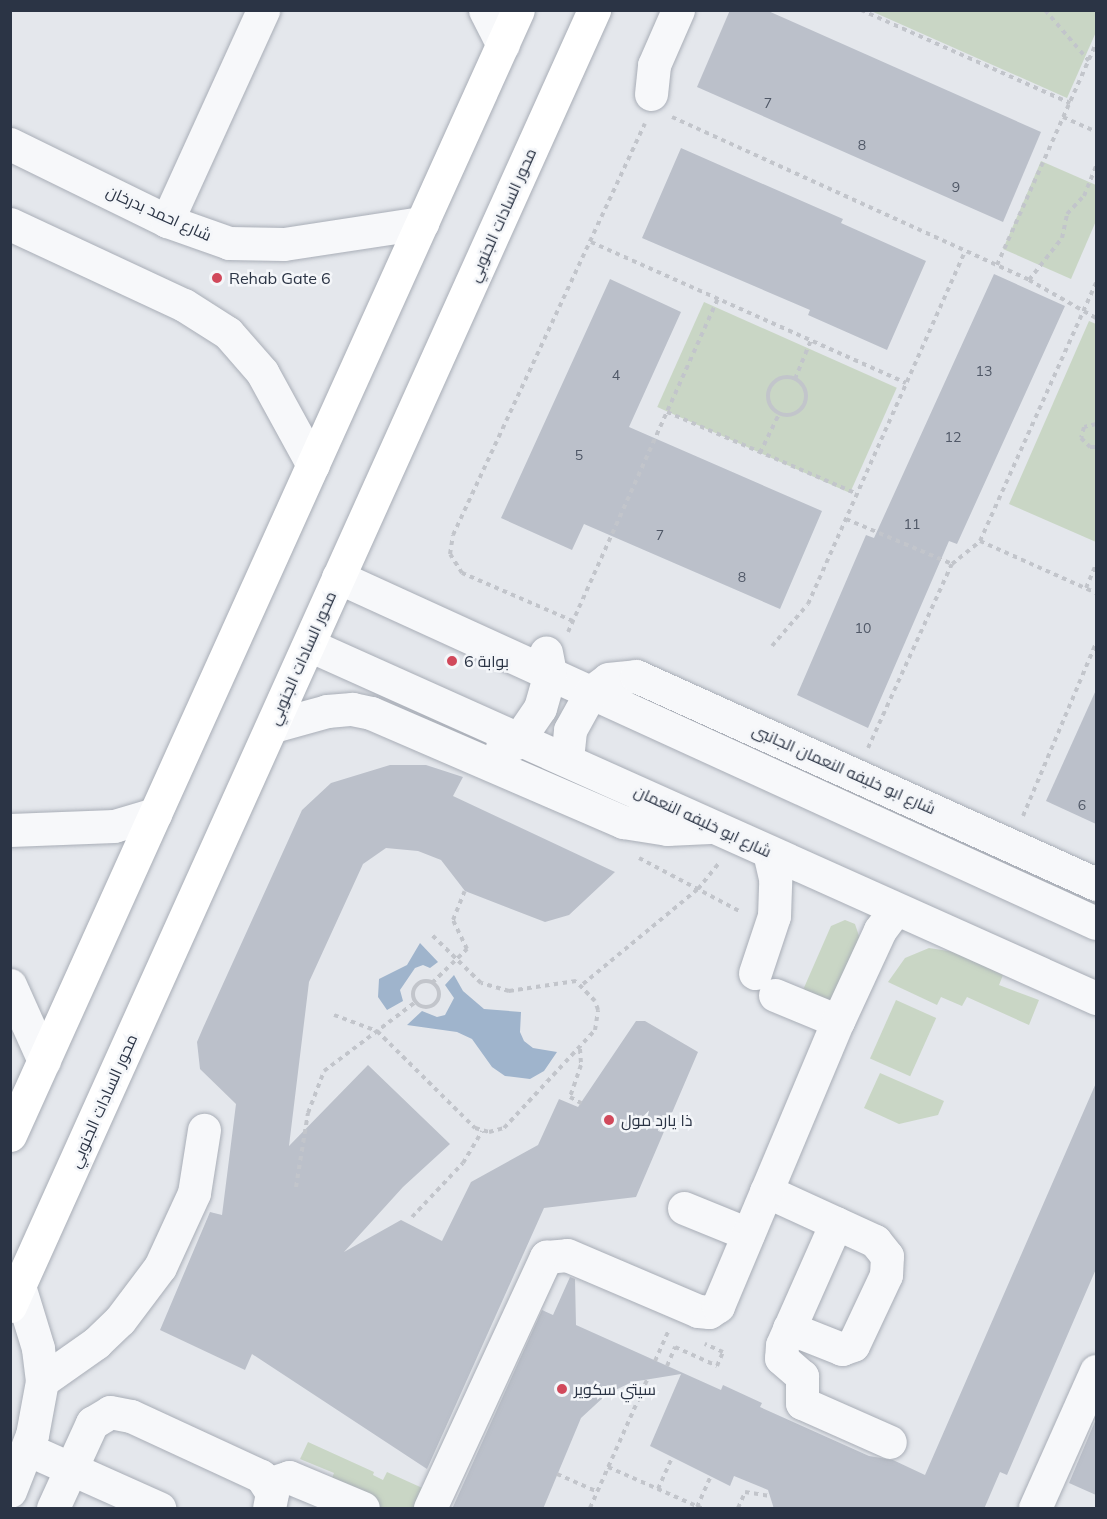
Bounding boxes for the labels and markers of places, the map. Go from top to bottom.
place label: Rehab Gate 6 [229,268,331,288]
marker: Rehab Gate 6 [210,271,224,285]
place label: بوابة 6 [464,651,509,671]
marker: بوابة 6 [445,654,459,668]
place label: ذا يارد مول [621,1110,692,1130]
marker: ذا يارد مول [602,1113,616,1127]
place label: سيتي سكوير [574,1379,656,1399]
marker: سيتي سكوير [555,1382,569,1396]

